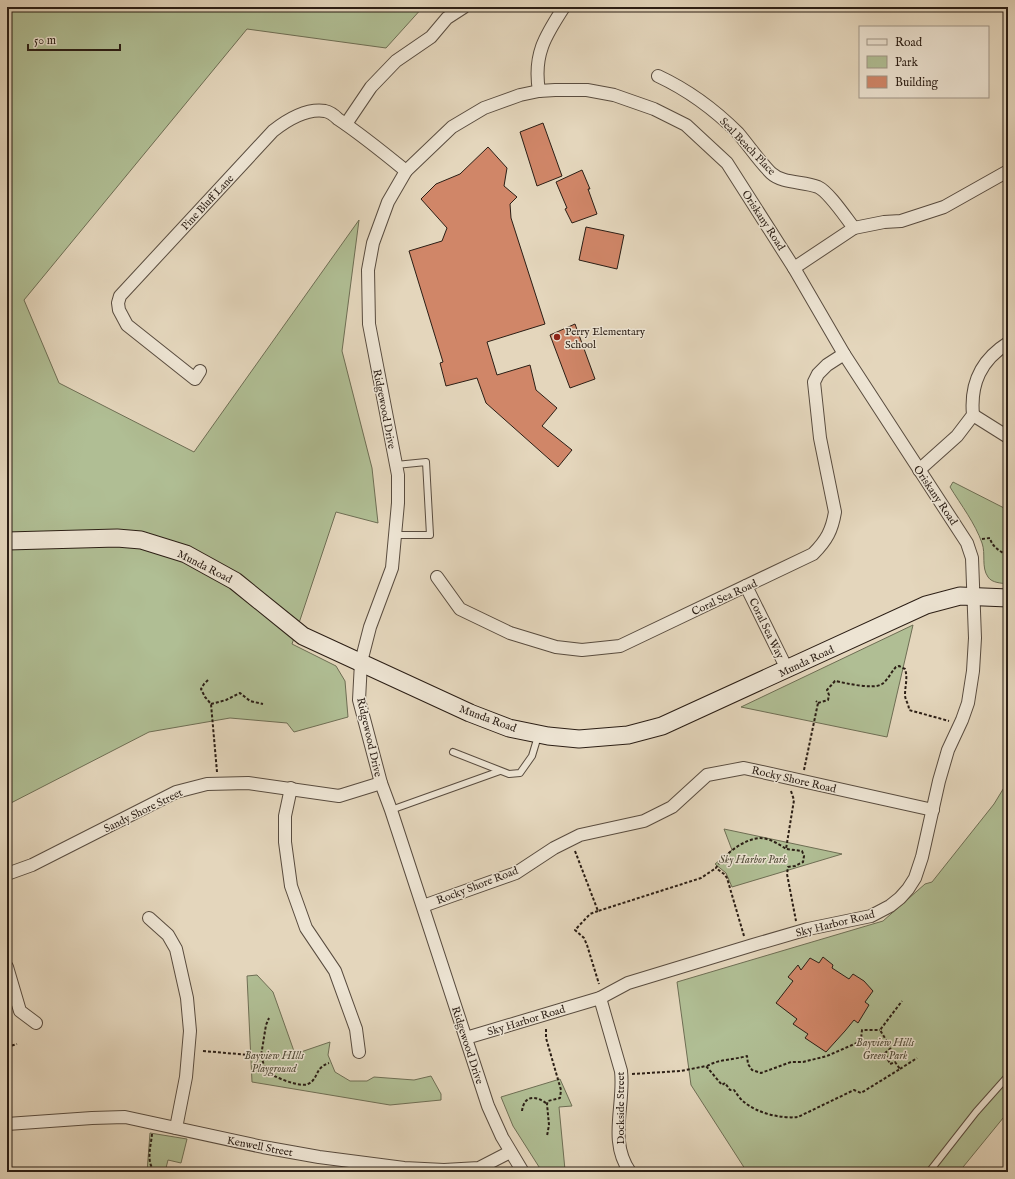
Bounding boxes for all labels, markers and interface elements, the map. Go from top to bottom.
scale bar [28,26,120,52]
legend [859,26,989,98]
text: 50 m [34,33,56,48]
text: Road [895,35,923,50]
text: Park [895,55,918,70]
text: Building [895,75,939,90]
street label: Seal Beach Place [716,115,778,178]
street label: Pine Bluff Lane [178,172,237,233]
street label: Oriskany Road [738,188,788,253]
place label: Perry Elementary School [565,325,646,352]
marker: Perry Elementary School [552,332,562,342]
street label: Ridgewood Drive [369,368,399,450]
street label: Oriskany Road [910,463,960,528]
street label: Munda Road [175,547,234,587]
street label: Coral Sea Road [689,577,760,619]
street label: Coral Sea Way [745,596,787,662]
street label: Munda Road [776,643,837,681]
street label: Ridgewood Drive [353,696,385,778]
street label: Munda Road [457,702,518,736]
street label: Rocky Shore Road [750,763,838,797]
street label: Sandy Shore Street [102,786,185,836]
park label: Sky Harbor Park [719,853,788,867]
street label: Rocky Shore Road [435,864,520,908]
street label: Sky Harbor Road [794,907,876,941]
street label: Sky Harbor Road [486,1002,567,1039]
street label: Ridgewood Drive [448,1005,486,1086]
park label: Bayview Hills Green Park [856,1036,915,1063]
park label: Bayview HIlls Playground [244,1049,305,1077]
street label: Dockside Street [614,1071,628,1144]
street label: Kenwell Street [226,1134,294,1160]

